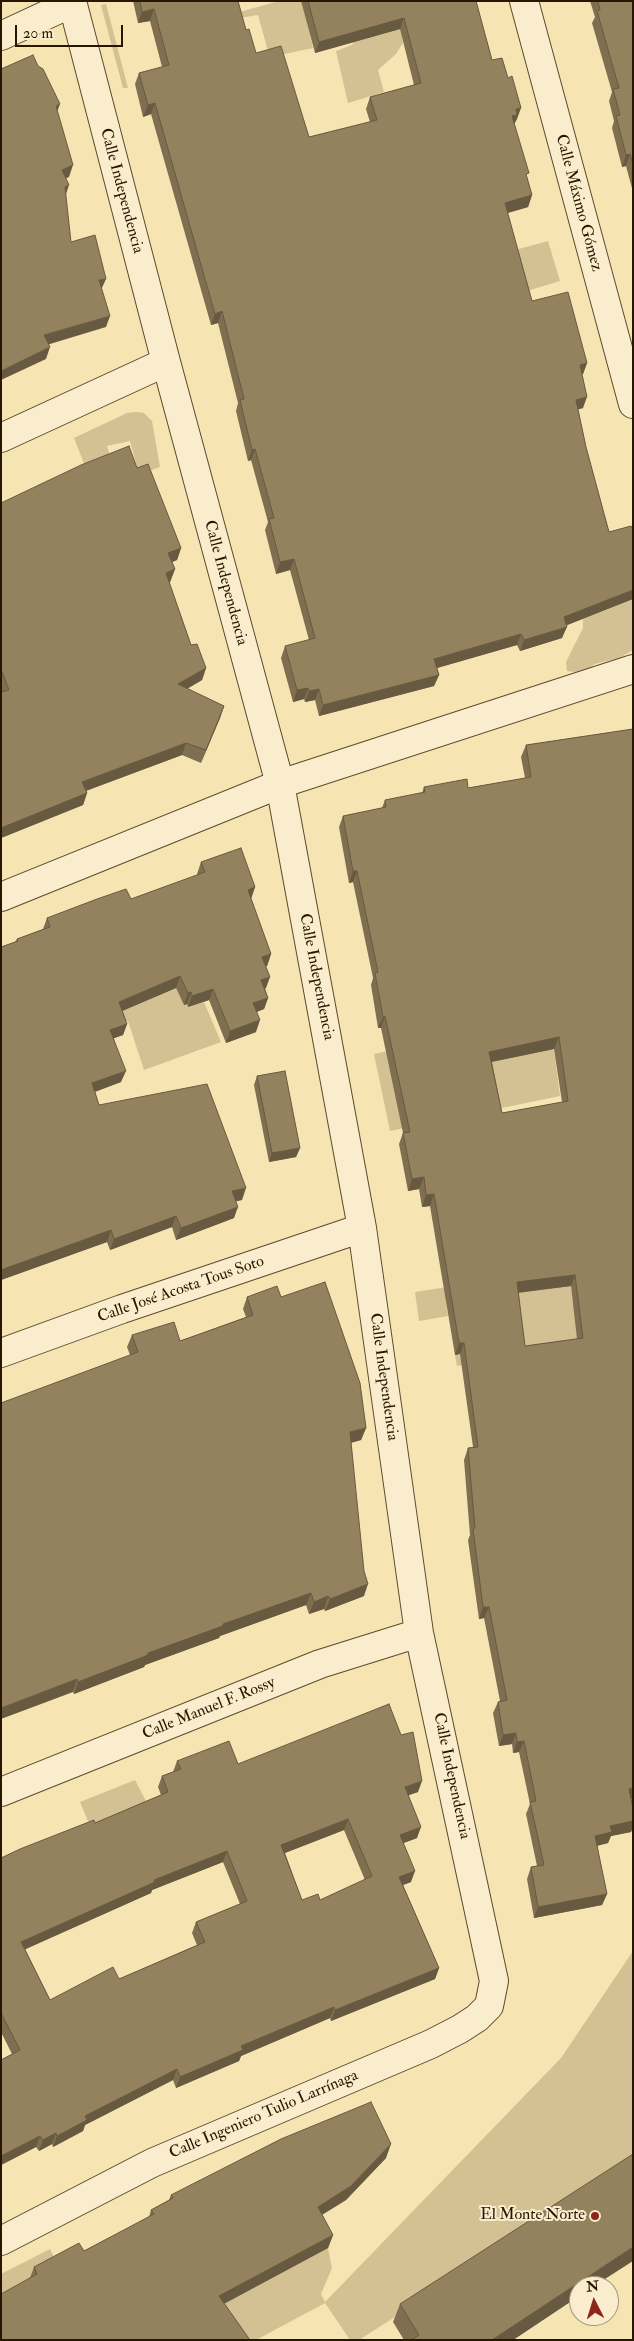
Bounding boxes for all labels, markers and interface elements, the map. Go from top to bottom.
scale bar [18,15,125,47]
text: 20 m [23,24,53,43]
street label: Calle Independencia [95,126,147,256]
street label: Calle Máximo Gómez [550,132,606,274]
street label: Calle Independencia [199,518,251,648]
street label: Calle Independencia [294,912,338,1042]
street label: Calle José Acosta Tous Soto [95,1252,267,1328]
street label: Calle Independencia [365,1312,401,1442]
street label: Calle Manuel F. Rossy [140,1674,278,1744]
street label: Calle Independencia [428,1711,474,1841]
street label: Calle Ingeniero Tulio Larrínaga [167,2066,361,2164]
place label: El Monte Norte [480,2206,585,2226]
marker: El Monte Norte [589,2210,601,2222]
north arrow [569,2276,619,2326]
text: N [586,2278,600,2296]

